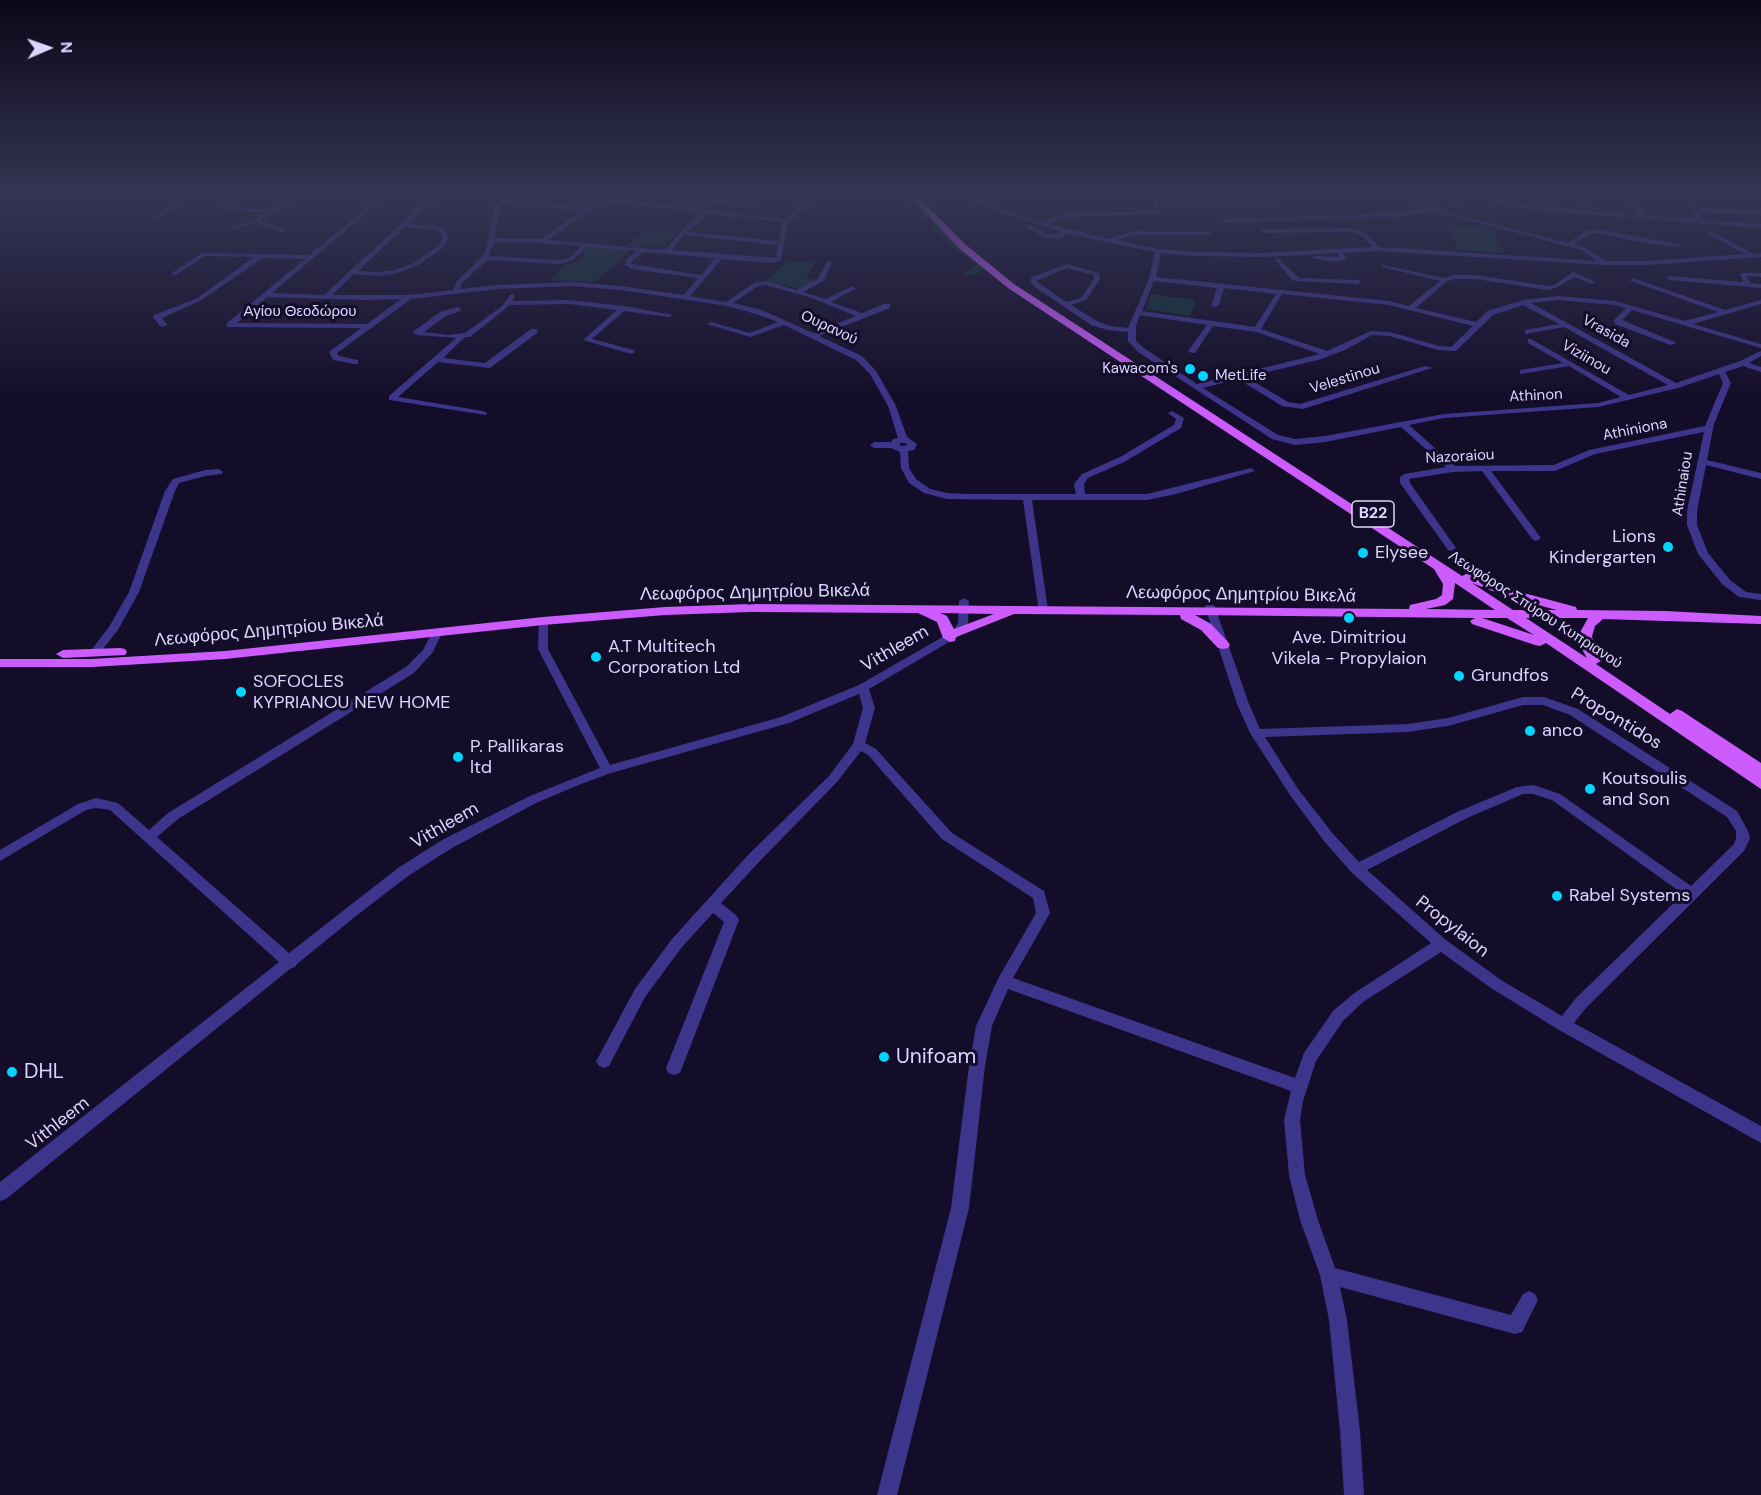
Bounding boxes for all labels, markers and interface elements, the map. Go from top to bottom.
north arrow [18,18,78,78]
text: N [56,41,77,54]
street label: Αγίου Θεοδώρου [244,303,356,321]
street label: Ουρανού [797,307,861,349]
street label: Vrasida [1579,312,1633,352]
street label: Viziinou [1558,337,1614,379]
place label: Kawacom's [1102,360,1178,378]
street label: Velestinou [1308,360,1382,398]
marker: Kawacom's [1183,362,1197,376]
place label: MetLife [1215,367,1267,385]
marker: MetLife [1196,369,1210,383]
street label: Athinon [1509,386,1563,406]
street label: Athiniona [1601,415,1669,445]
street label: Nazoraiou [1425,446,1495,468]
street label: Athinaiou [1669,450,1697,518]
road number: B22 [1352,501,1394,527]
place label: Lions Kindergarten [1549,526,1656,568]
marker: Lions Kindergarten [1661,540,1675,554]
place label: Elysee [1375,542,1428,564]
marker: Elysee [1356,546,1370,560]
street label: Λεωφόρος Σπύρου Κυπριανού [1445,547,1625,673]
street label: Λεωφόρος Δημητρίου Βικελά [640,580,870,606]
street label: Λεωφόρος Δημητρίου Βικελά [1126,582,1356,608]
street label: Λεωφόρος Δημητρίου Βικελά [153,610,385,652]
marker: Ave. Dimitriou Vikela - Propylaion [1342,611,1356,625]
street label: Vithleem [857,621,933,677]
place label: Ave. Dimitriou Vikela - Propylaion [1271,627,1427,670]
place label: A.T Multitech Corporation Ltd [608,636,740,678]
marker: A.T Multitech Corporation Ltd [589,650,603,664]
place label: Grundfos [1471,665,1549,687]
marker: Grundfos [1452,669,1466,683]
place label: SOFOCLES KYPRIANOU NEW HOME [253,671,451,714]
street label: Propontidos [1567,683,1665,755]
marker: SOFOCLES KYPRIANOU NEW HOME [234,685,248,699]
place label: anco [1542,720,1583,742]
marker: anco [1523,724,1537,738]
place label: P. Pallikaras ltd [470,736,564,778]
marker: P. Pallikaras ltd [451,750,465,764]
place label: Koutsoulis and Son [1602,768,1687,810]
marker: Koutsoulis and Son [1583,782,1597,796]
street label: Vithleem [407,798,483,854]
place label: Rabel Systems [1569,885,1690,907]
marker: Rabel Systems [1550,889,1564,903]
street label: Propylaion [1411,892,1493,962]
place label: Unifoam [896,1044,976,1070]
marker: Unifoam [877,1050,891,1064]
place label: DHL [24,1059,64,1085]
marker: DHL [5,1065,19,1079]
street label: Vithleem [22,1093,94,1155]

